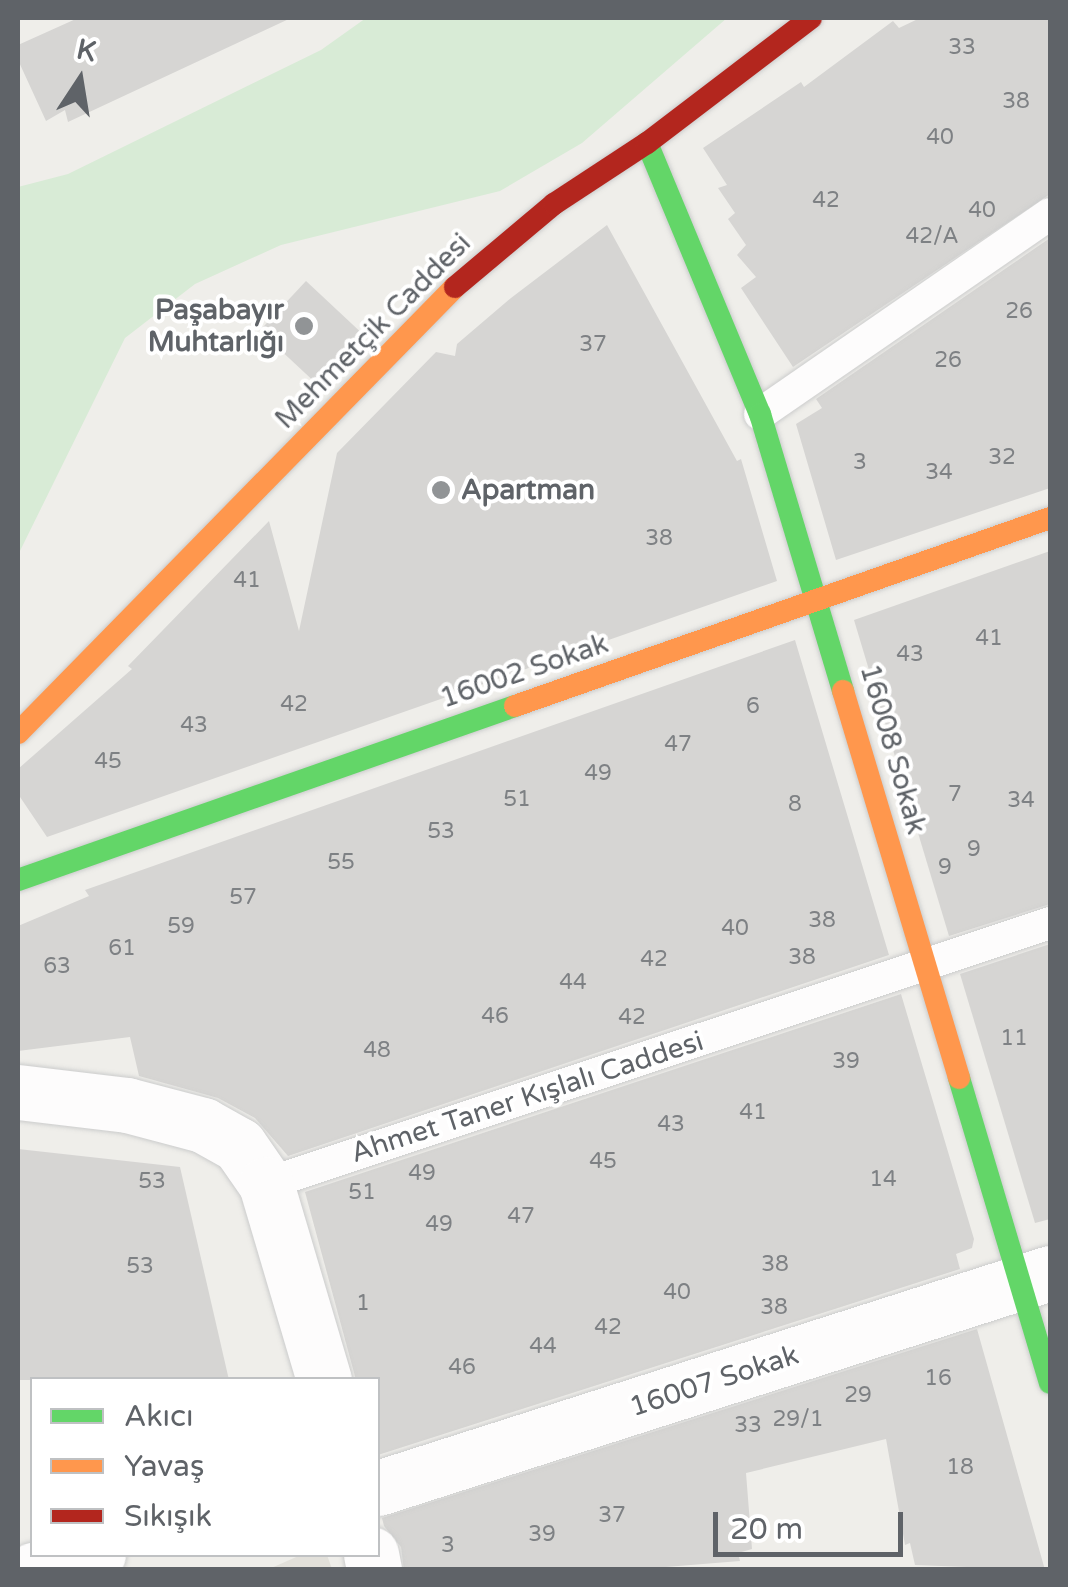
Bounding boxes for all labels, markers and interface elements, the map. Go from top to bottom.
north arrow [30,30,130,130]
text: K [74,32,99,69]
house number: 33 [948,35,976,61]
house number: 38 [1002,89,1030,115]
house number: 40 [926,125,954,151]
house number: 42 [812,188,840,214]
house number: 40 [968,198,996,224]
house number: 42/A [905,224,959,250]
street label: Mehmetçik Caddesi [268,226,478,436]
place label: Paşabayır Muhtarlığı [148,293,284,359]
house number: 26 [1005,299,1033,325]
marker: Paşabayır Muhtarlığı [293,315,315,337]
house number: 37 [579,332,607,358]
house number: 26 [934,348,962,374]
house number: 32 [988,445,1016,471]
house number: 3 [853,450,867,476]
house number: 34 [925,460,953,486]
place label: Apartman [461,473,595,507]
marker: Apartman [430,479,452,501]
house number: 38 [645,526,673,552]
house number: 41 [233,568,261,594]
house number: 41 [975,626,1003,652]
street label: 16002 Sokak [436,627,612,715]
house number: 43 [896,642,924,668]
street label: 16008 Sokak [853,660,933,838]
house number: 42 [280,692,308,718]
house number: 6 [746,694,760,720]
house number: 43 [180,713,208,739]
house number: 47 [664,732,692,758]
house number: 45 [94,749,122,775]
house number: 49 [584,761,612,787]
house number: 7 [948,782,962,808]
house number: 51 [503,787,531,813]
house number: 34 [1007,788,1035,814]
house number: 8 [788,792,802,818]
house number: 53 [427,819,455,845]
house number: 9 [967,837,981,863]
house number: 55 [327,850,355,876]
house number: 9 [938,855,952,881]
house number: 57 [229,885,257,911]
house number: 38 [808,908,836,934]
house number: 59 [167,914,195,940]
house number: 40 [721,916,749,942]
house number: 61 [108,936,136,962]
house number: 38 [788,945,816,971]
house number: 42 [640,947,668,973]
house number: 63 [43,954,71,980]
house number: 44 [559,970,587,996]
house number: 46 [481,1004,509,1030]
house number: 42 [618,1005,646,1031]
street label: Ahmet Taner Kışlalı Caddesi [347,1024,707,1170]
house number: 11 [1000,1026,1028,1052]
house number: 48 [363,1038,391,1064]
house number: 39 [832,1049,860,1075]
house number: 41 [739,1100,767,1126]
house number: 43 [657,1112,685,1138]
house number: 45 [589,1149,617,1175]
house number: 49 [408,1161,436,1187]
house number: 14 [869,1167,897,1193]
house number: 53 [138,1169,166,1195]
house number: 51 [348,1180,376,1206]
house number: 47 [507,1204,535,1230]
house number: 49 [425,1212,453,1238]
house number: 38 [761,1252,789,1278]
house number: 53 [126,1254,154,1280]
house number: 40 [663,1280,691,1306]
house number: 1 [356,1291,370,1317]
house number: 38 [760,1295,788,1321]
house number: 42 [594,1315,622,1341]
house number: 44 [529,1334,557,1360]
street label: 16007 Sokak [625,1338,803,1424]
house number: 46 [448,1355,476,1381]
house number: 16 [924,1366,952,1392]
legend [30,1377,380,1557]
house number: 29 [844,1383,872,1409]
text: Akıcı [124,1398,193,1435]
house number: 29/1 [772,1407,824,1433]
house number: 33 [734,1413,762,1439]
text: Yavaş [124,1448,204,1485]
house number: 18 [946,1455,974,1481]
scale bar [718,1492,908,1554]
text: Sıkışık [124,1498,212,1535]
house number: 37 [598,1503,626,1529]
text: 20 m [730,1511,803,1548]
house number: 39 [528,1522,556,1548]
house number: 3 [441,1533,455,1559]

